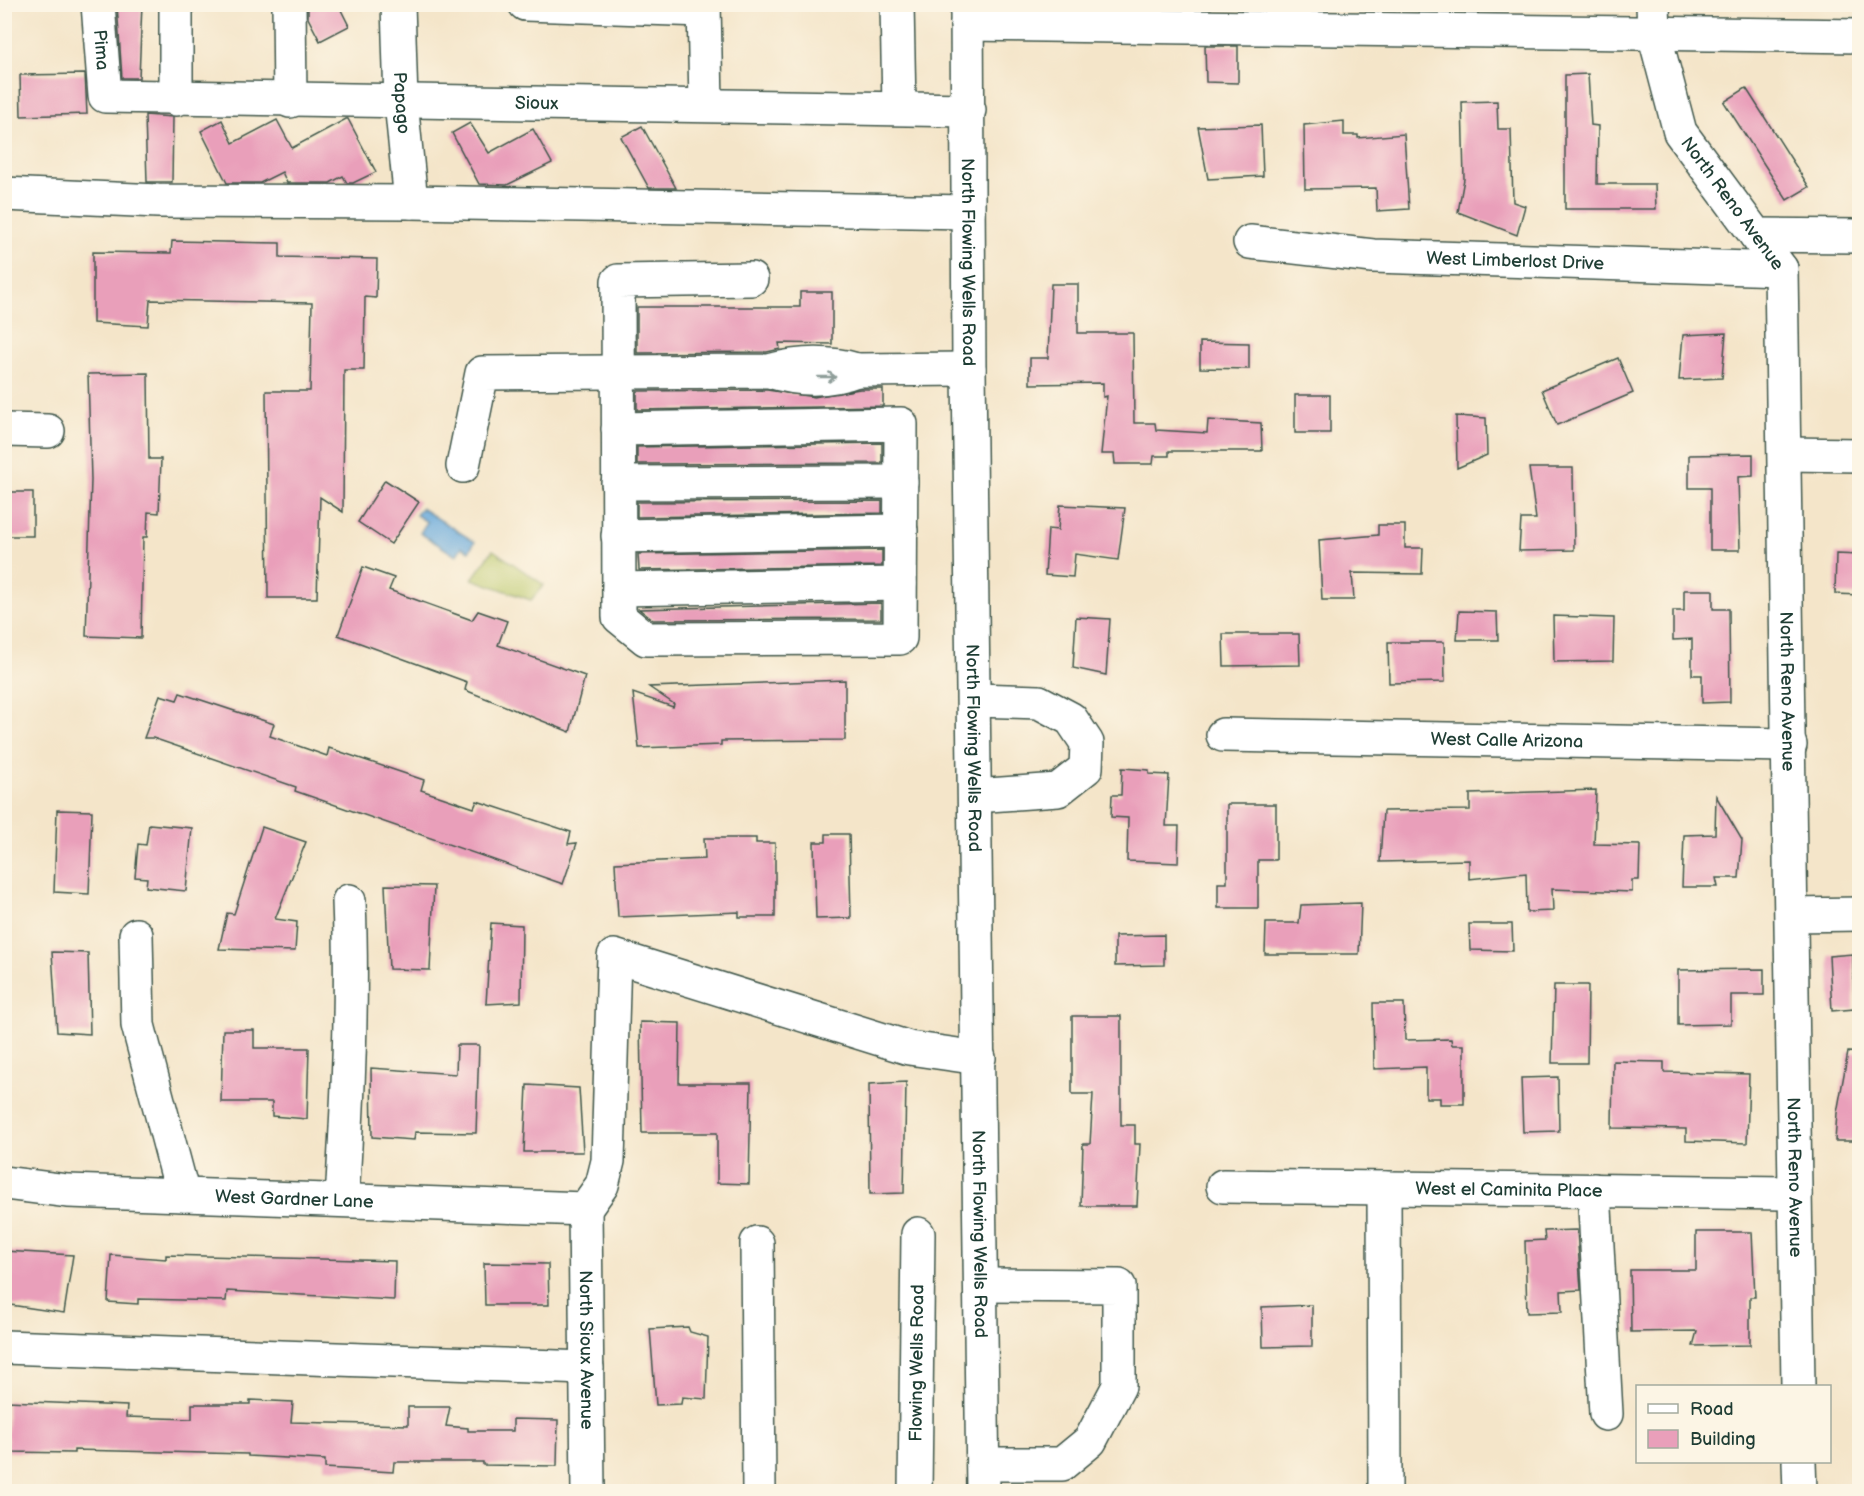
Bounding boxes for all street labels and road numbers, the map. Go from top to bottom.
street label: Pima [89,29,113,71]
street label: Papago [389,72,414,135]
street label: Sioux [515,93,559,114]
street label: North Reno Avenue [1676,133,1788,275]
street label: North Flowing Wells Road [957,158,979,366]
street label: West Limberlost Drive [1426,248,1605,274]
street label: North Reno Avenue [1775,611,1799,772]
street label: North Flowing Wells Road [961,644,985,852]
street label: West Calle Arizona [1430,729,1583,752]
street label: North Reno Avenue [1783,1097,1806,1258]
street label: North Flowing Wells Road [967,1130,991,1338]
street label: West el Caminita Place [1415,1178,1603,1202]
street label: West Gardner Lane [215,1186,374,1213]
street label: North Sioux Avenue [575,1270,597,1430]
street label: Flowing Wells Road [906,1284,928,1442]

